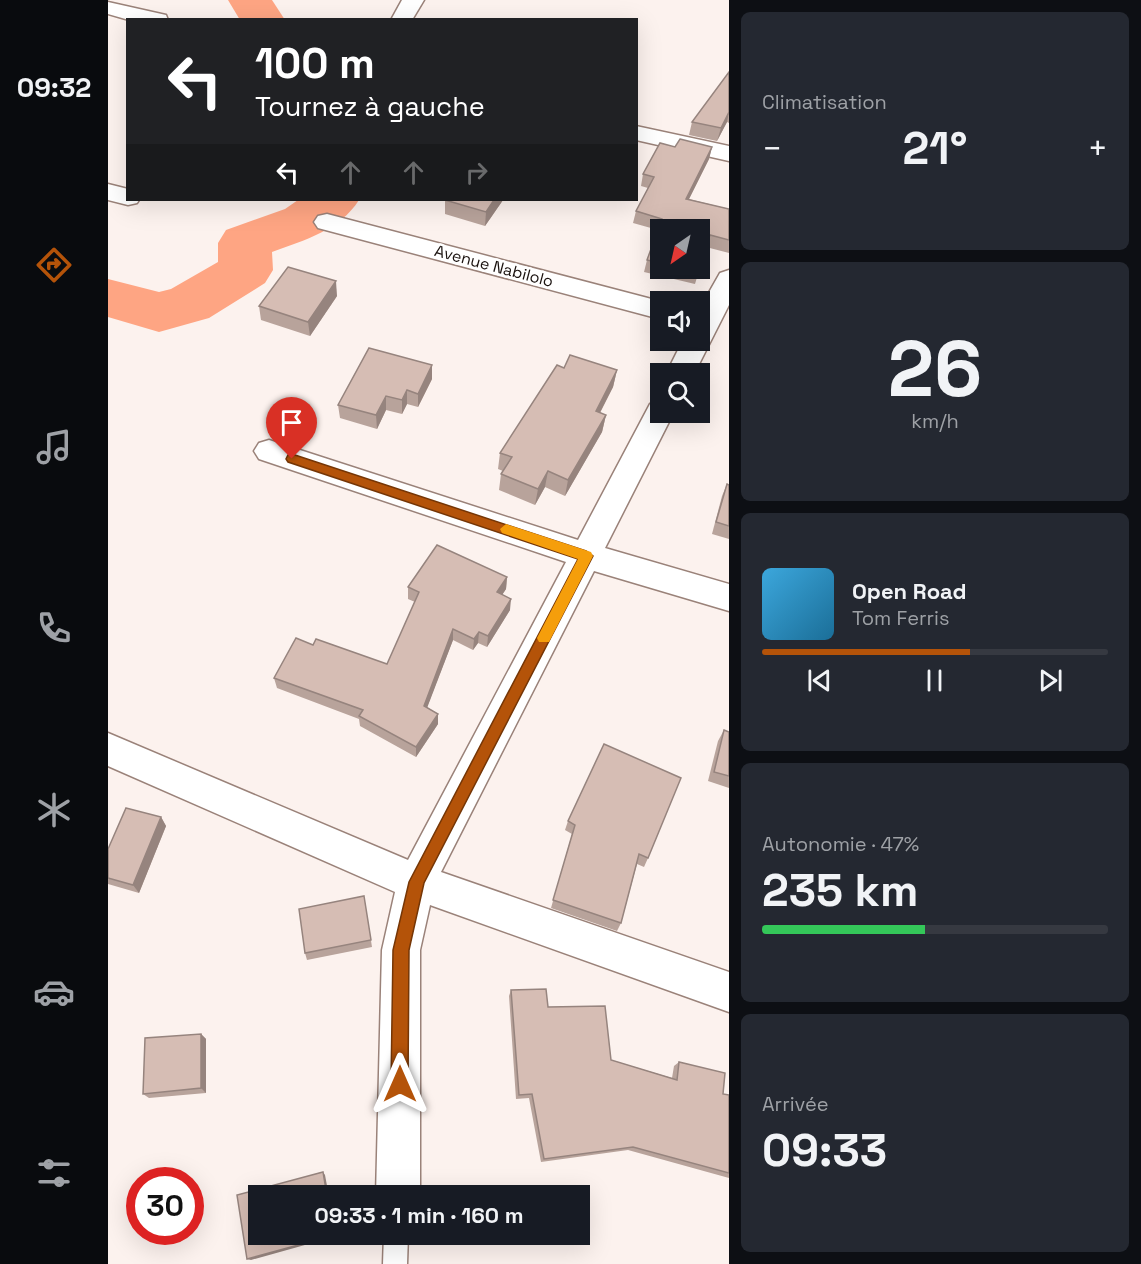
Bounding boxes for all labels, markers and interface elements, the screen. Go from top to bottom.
text: 100 m [255,37,375,90]
icon: left [156,42,234,120]
text: 09:32 [17,70,91,105]
text: Tournez à gauche [255,89,485,124]
text: Climatisation [762,89,887,115]
text: 21° [903,120,967,177]
text: − [762,128,782,170]
text: + [1088,128,1108,170]
icon: left [271,156,304,189]
icon: ahead [334,156,367,189]
icon: ahead [397,156,430,189]
icon: right [460,156,493,189]
north arrow [650,219,710,279]
map controls [650,219,710,423]
street label: Avenue Nabilolo [432,240,556,292]
icon: directions [33,244,75,286]
button: sound [650,291,710,351]
text: 26 [888,319,982,419]
button: search [650,363,710,423]
pin [266,397,317,459]
icon: arrive [275,406,308,439]
text: km/h [911,408,959,434]
icon: music [33,426,75,468]
text: Open Road [852,577,967,605]
text: Tom Ferris [852,605,950,631]
icon: phone [33,607,75,649]
icon: previous [803,664,836,697]
icon: pause [918,664,951,697]
icon: next [1034,664,1067,697]
icon: climate [33,789,75,831]
text: Autonomie · 47% [762,831,919,857]
text: 235 km [762,862,918,919]
icon: car [33,971,75,1013]
position arrow [368,1052,432,1116]
text: Arrivée [762,1091,829,1117]
text: 09:33 [762,1122,887,1179]
icon: filters [33,1152,75,1194]
speed limit sign: 30 [126,1167,204,1245]
text: 09:33 · 1 min · 160 m [314,1201,524,1229]

